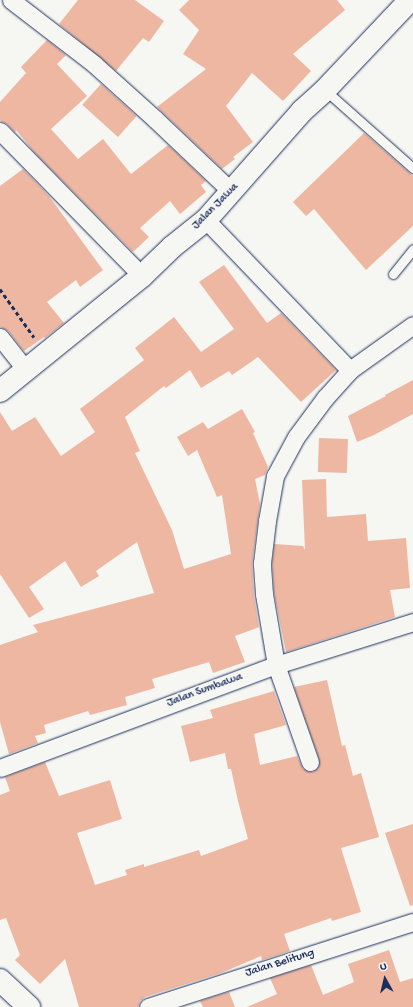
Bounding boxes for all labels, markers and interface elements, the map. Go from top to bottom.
street label: Jalan Jawa [190,181,242,233]
street label: Jalan Sumbawa [165,671,245,711]
street label: Jalan Belitung [244,947,316,981]
north arrow [365,959,405,999]
text: U [379,961,387,974]

